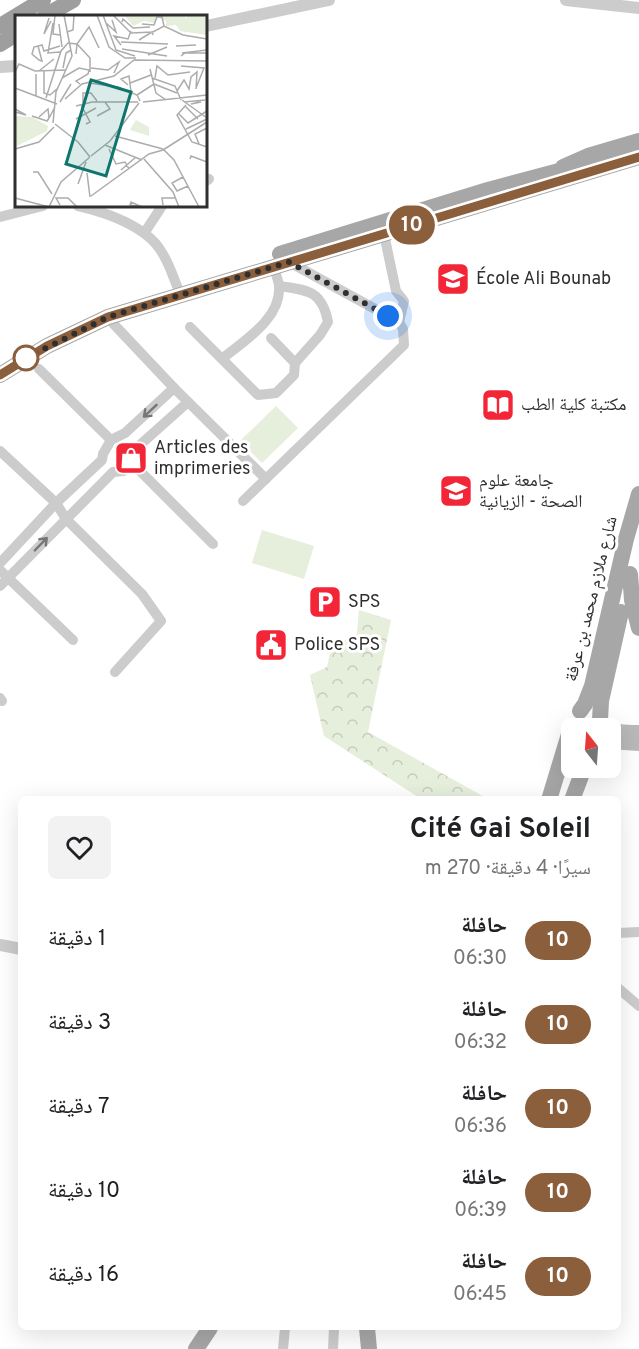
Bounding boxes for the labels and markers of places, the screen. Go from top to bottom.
school or university icon: École Ali Bounab [435,261,471,297]
place label: École Ali Bounab [476,266,611,291]
unlabelled marker [13,345,39,371]
library icon: مكتبة كلية الطب [480,387,516,423]
place label: مكتبة كلية الطب [521,394,626,417]
place label: Articles des imprimeries [154,437,250,481]
shop icon: Articles des imprimeries [113,440,149,476]
place label: جامعة علوم الصحة - الزيانية [479,470,583,514]
school or university icon: جامعة علوم الصحة - الزيانية [438,473,474,509]
parking icon: SPS [307,584,343,620]
place label: SPS [348,591,381,614]
public building icon: Police SPS [253,627,289,663]
place label: Police SPS [294,634,380,657]

